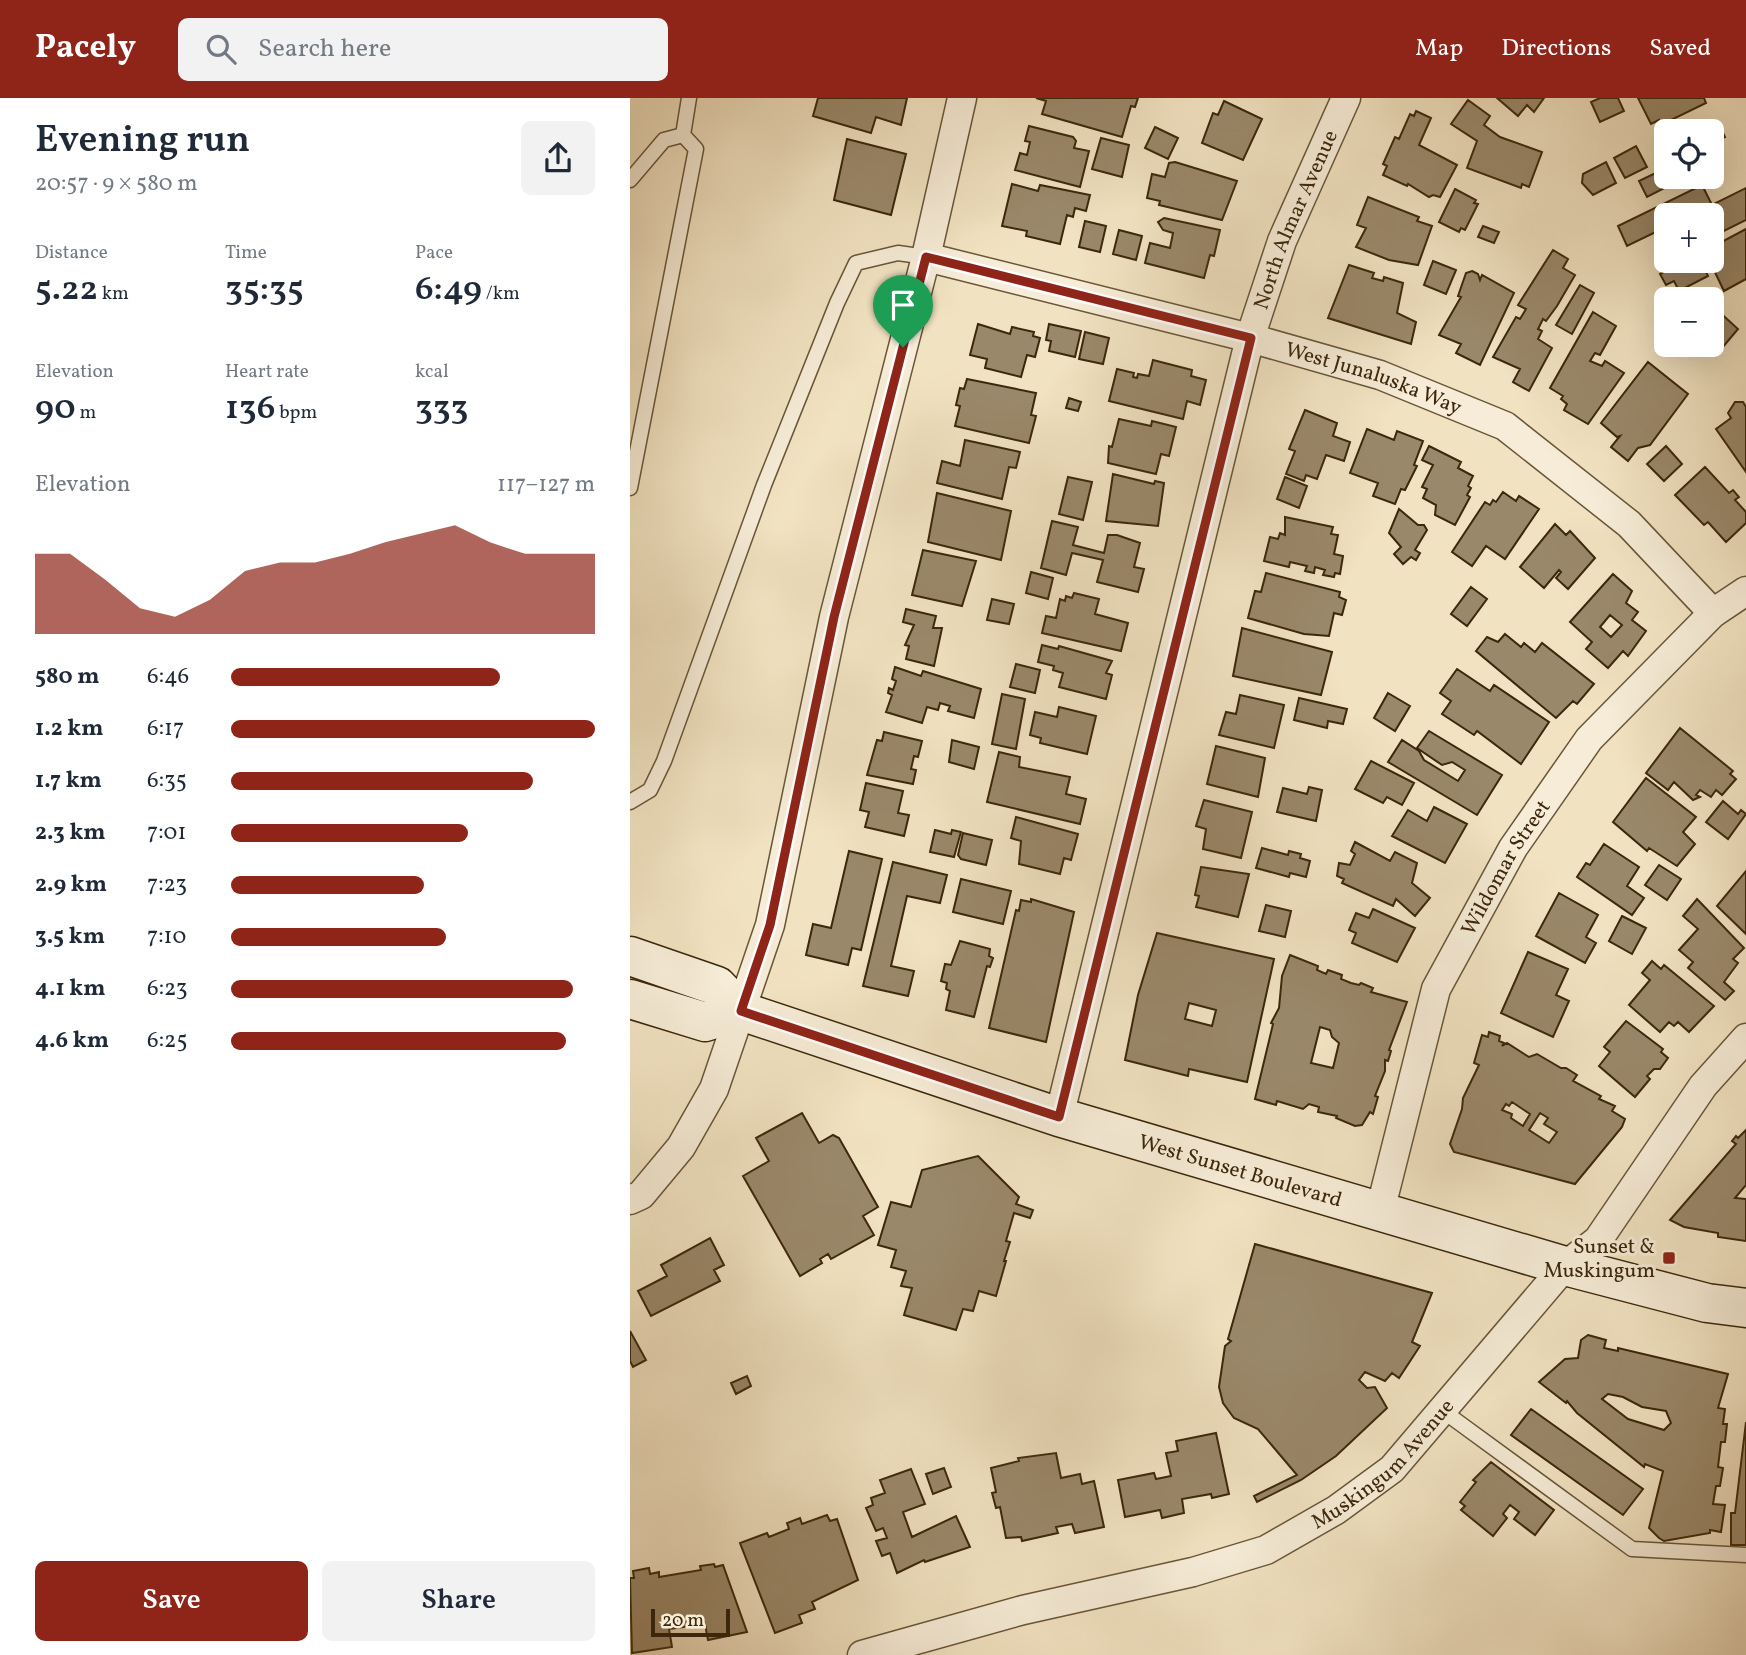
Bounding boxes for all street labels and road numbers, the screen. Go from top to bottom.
street label: North Almar Avenue [1247,126,1346,313]
street label: West Junaluska Way [1282,336,1466,423]
street label: Wildomar Street [1455,795,1558,941]
street label: West Sunset Boulevard [1135,1128,1345,1216]
street label: Muskingum Avenue [1307,1393,1462,1537]

